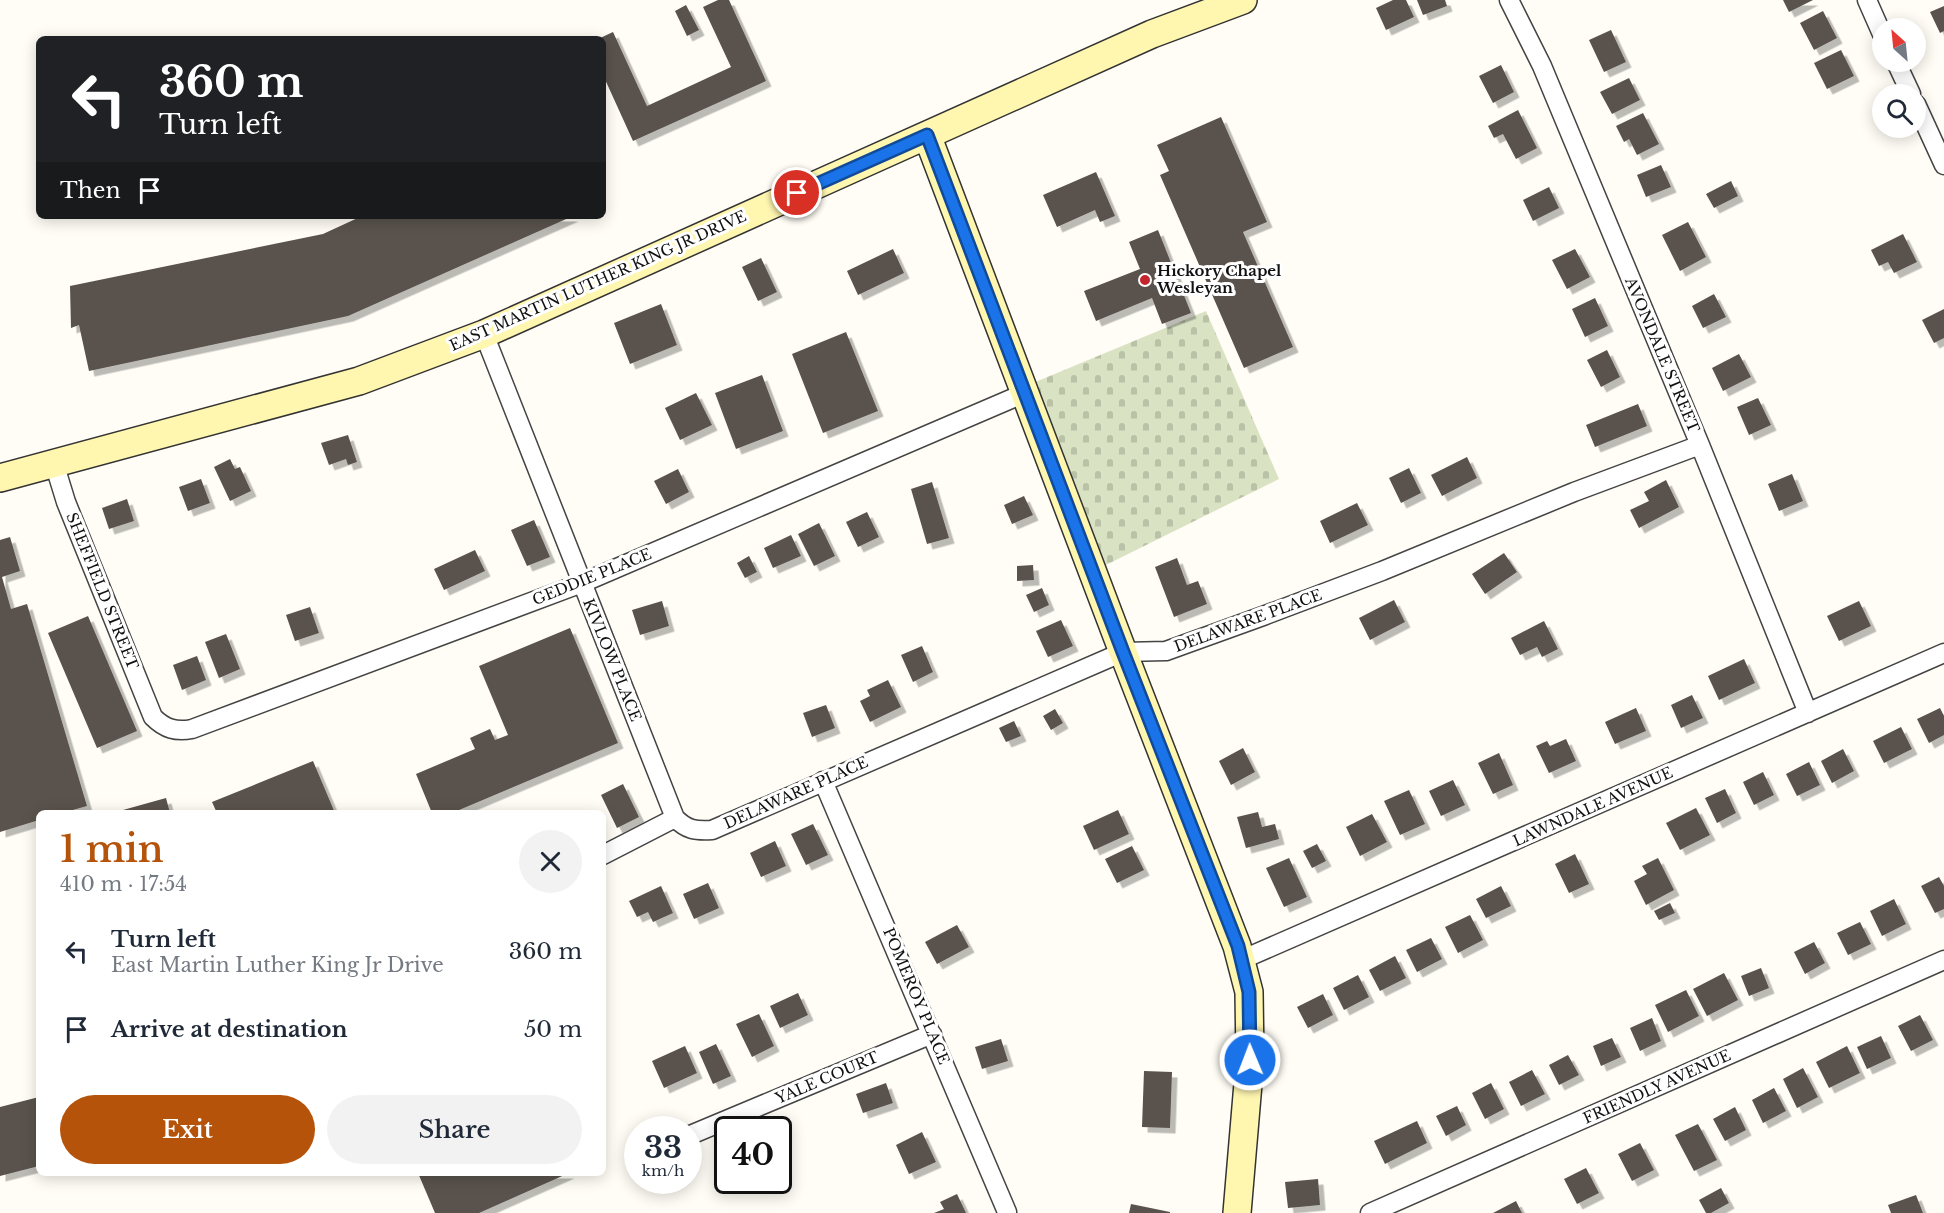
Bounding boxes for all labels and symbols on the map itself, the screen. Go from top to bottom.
north arrow [1872,18,1926,72]
pin [771,167,822,218]
street label: EAST MARTIN LUTHER KING JR DRIVE [446,206,749,355]
place label: Hickory Chapel Wesleyan [1156,261,1282,297]
marker: Hickory Chapel Wesleyan [1138,273,1152,287]
street label: AVONDALE STREET [1621,273,1704,435]
street label: SHEFFIELD STREET [62,510,143,672]
street label: GEDDIE PLACE [529,544,654,609]
street label: DELAWARE PLACE [1171,585,1324,656]
street label: KIVLOW PLACE [579,596,646,724]
street label: DELAWARE PLACE [721,752,871,833]
street label: LAWNDALE AVENUE [1510,763,1676,850]
street label: POMEROY PLACE [879,925,954,1067]
position arrow [1218,1028,1282,1092]
street label: FRIENDLY AVENUE [1580,1045,1734,1128]
street label: YALE COURT [772,1047,881,1108]
speed limit sign: 40 [714,1116,792,1194]

